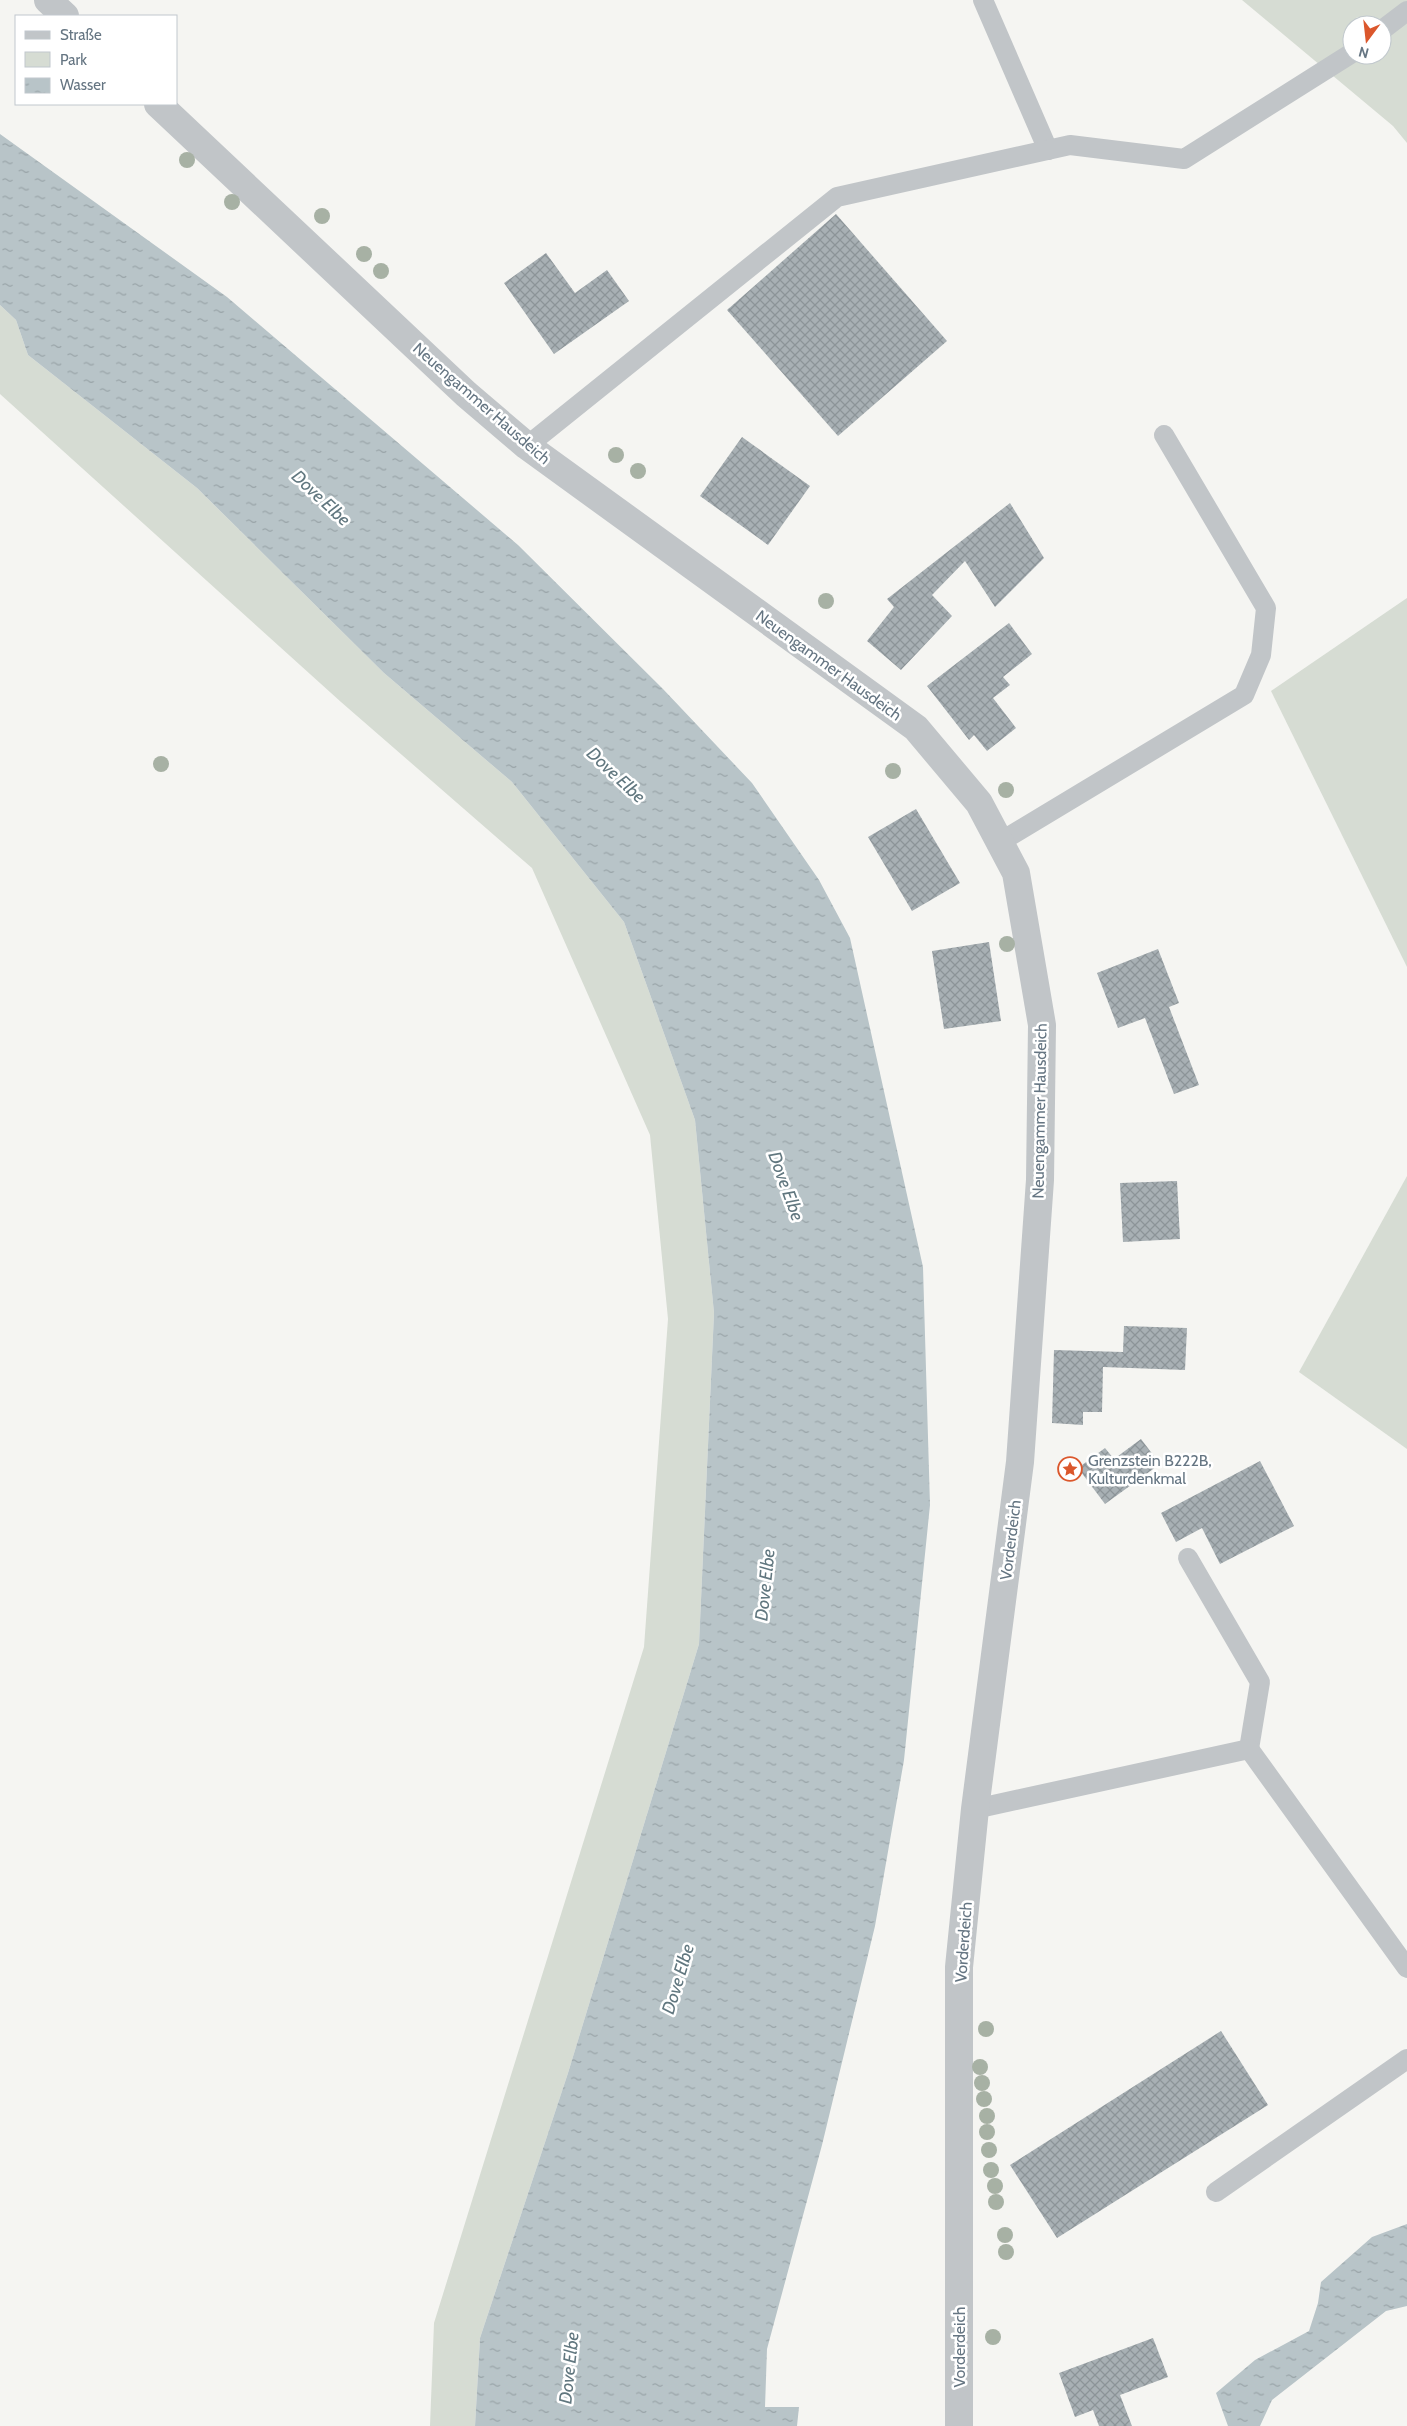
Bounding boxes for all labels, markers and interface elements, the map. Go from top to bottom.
legend [15,15,178,105]
north arrow [1342,15,1392,65]
text: Straße [60,26,102,44]
text: N [1357,43,1371,63]
text: Park [60,51,87,69]
text: Wasser [60,76,106,94]
street label: Neuengammer Hausdeich [409,339,554,468]
water label: Dove Elbe [287,465,355,531]
street label: Neuengammer Hausdeich [752,606,905,725]
water label: Dove Elbe [582,742,650,808]
street label: Neuengammer Hausdeich [1028,1023,1051,1199]
water label: Dove Elbe [763,1148,809,1224]
place label: Grenzstein B222B, Kulturdenkmal [1088,1451,1212,1488]
place icon: Grenzstein B222B, Kulturdenkmal [1057,1456,1083,1482]
street label: Vorderdeich [996,1499,1025,1581]
water label: Dove Elbe [750,1548,780,1622]
street label: Vorderdeich [951,1901,976,1983]
water label: Dove Elbe [657,1941,699,2017]
street label: Vorderdeich [950,2307,969,2387]
water label: Dove Elbe [554,2331,584,2405]

